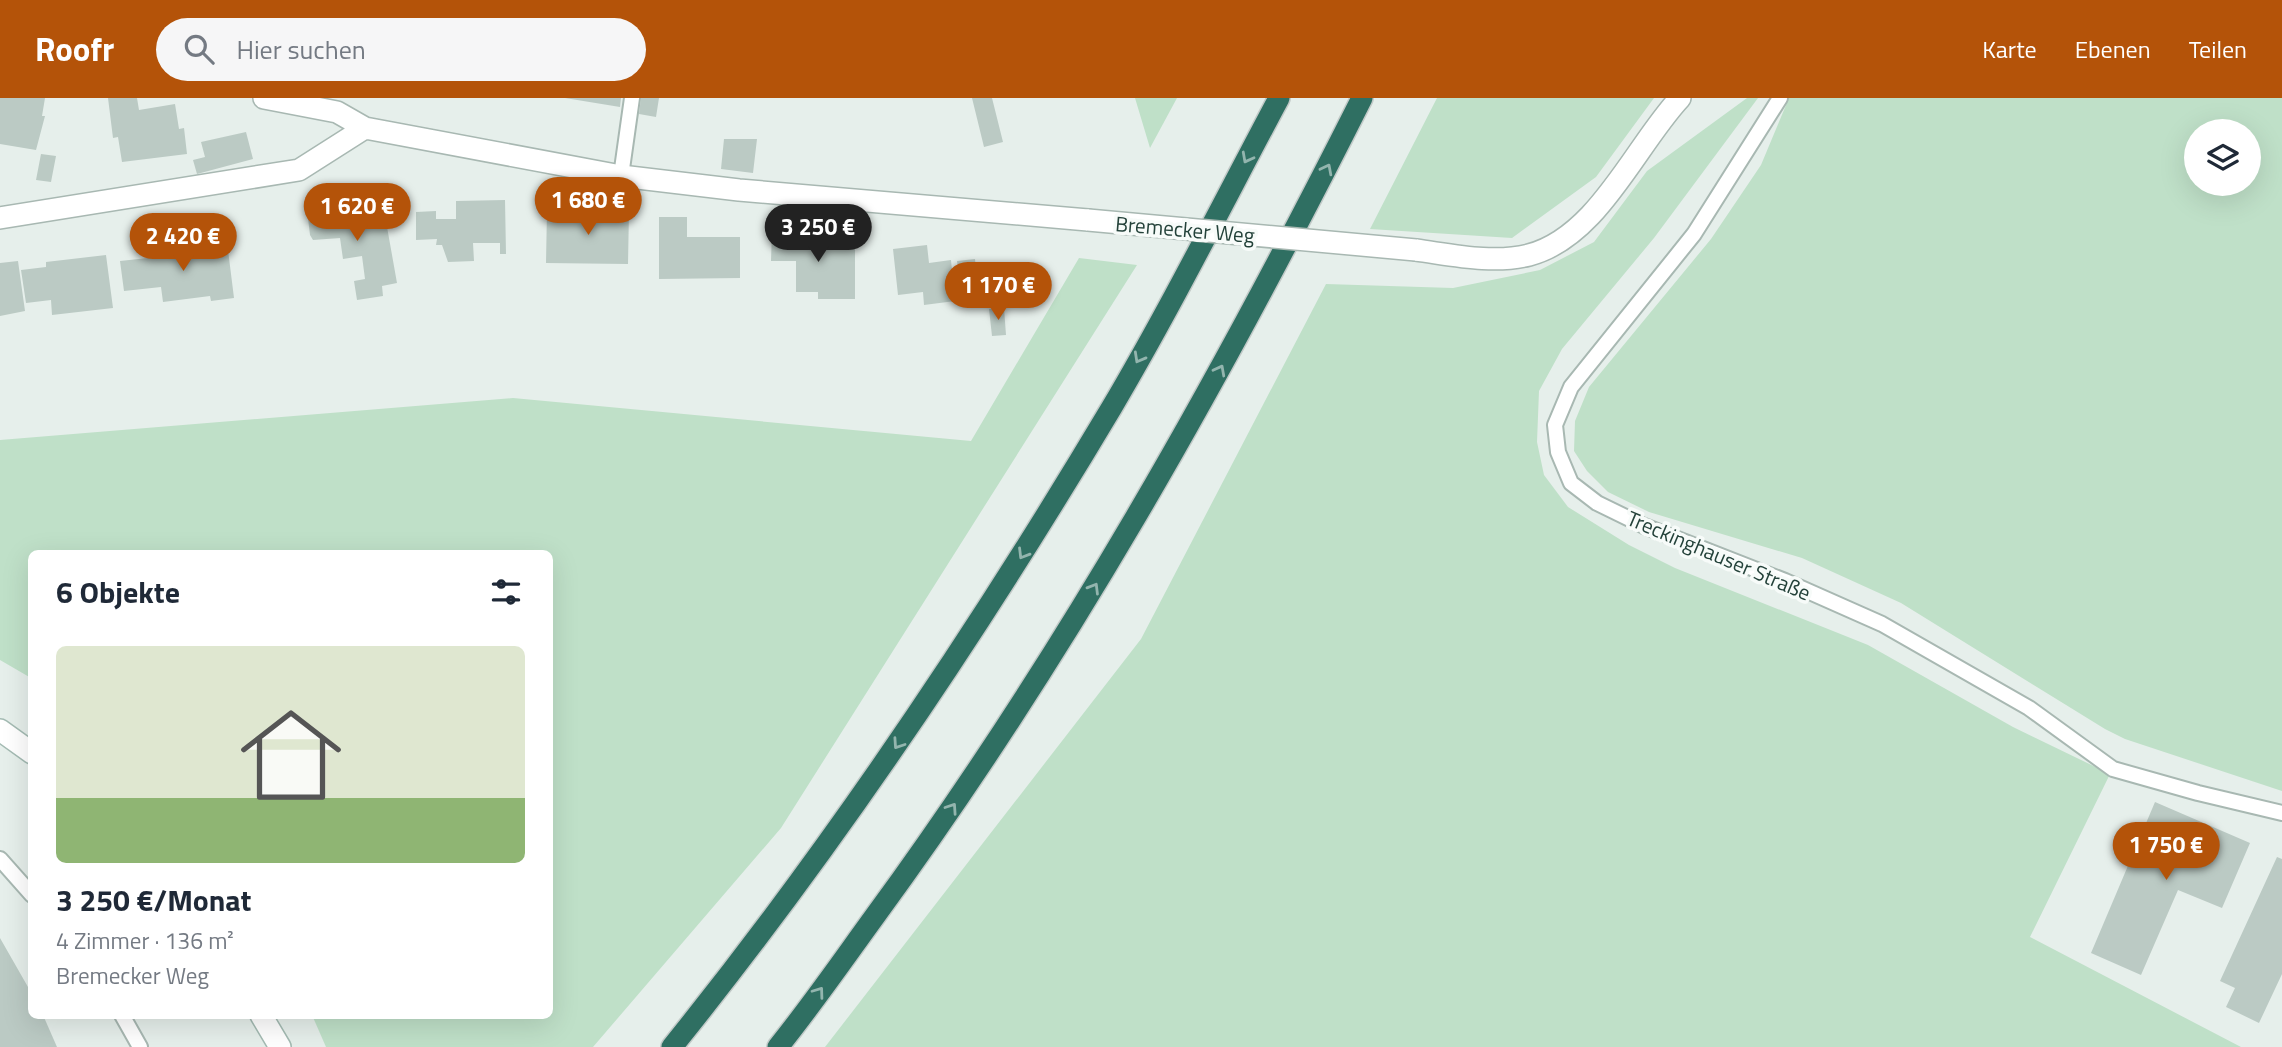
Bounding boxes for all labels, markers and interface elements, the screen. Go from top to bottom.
search box [156,18,646,81]
text: Roofr [35,24,114,74]
icon: search [180,30,218,68]
text: Hier suchen [236,30,366,69]
text: Karte [1982,31,2037,67]
text: Ebenen [2075,31,2151,67]
text: Teilen [2189,31,2247,67]
map controls [2184,119,2261,196]
button: layers [2184,119,2261,196]
one-way arrow [1242,151,1255,163]
one-way arrow [1318,164,1332,176]
pin: 1 680 € [523,178,653,237]
text: 1 680 € [551,182,625,217]
pin: 1 620 € [292,184,422,243]
text: 1 620 € [320,188,394,223]
pin: 3 250 € [753,204,883,264]
street label: Bremecker Weg [1114,207,1256,251]
text: 3 250 € [781,209,855,244]
pin: 2 420 € [118,214,248,273]
text: 2 420 € [146,218,220,253]
pin: 1 170 € [933,262,1063,322]
text: 1 170 € [961,267,1035,302]
one-way arrow [1133,351,1147,363]
one-way arrow [1212,365,1226,377]
street label: Treckinghauser Straße [1622,502,1816,608]
one-way arrow [1018,546,1031,559]
text: 6 Objekte [56,569,180,615]
icon: filters [487,573,525,611]
one-way arrow [1086,582,1099,595]
icon: home [228,692,354,818]
one-way arrow [894,736,906,749]
one-way arrow [943,802,956,815]
pin: 1 750 € [2101,822,2231,882]
text: 1 750 € [2129,827,2203,862]
text: 3 250 €/Monat [56,877,252,923]
text: 4 Zimmer · 136 m² [56,923,234,958]
text: Bremecker Weg [56,958,209,993]
one-way arrow [811,987,823,1000]

